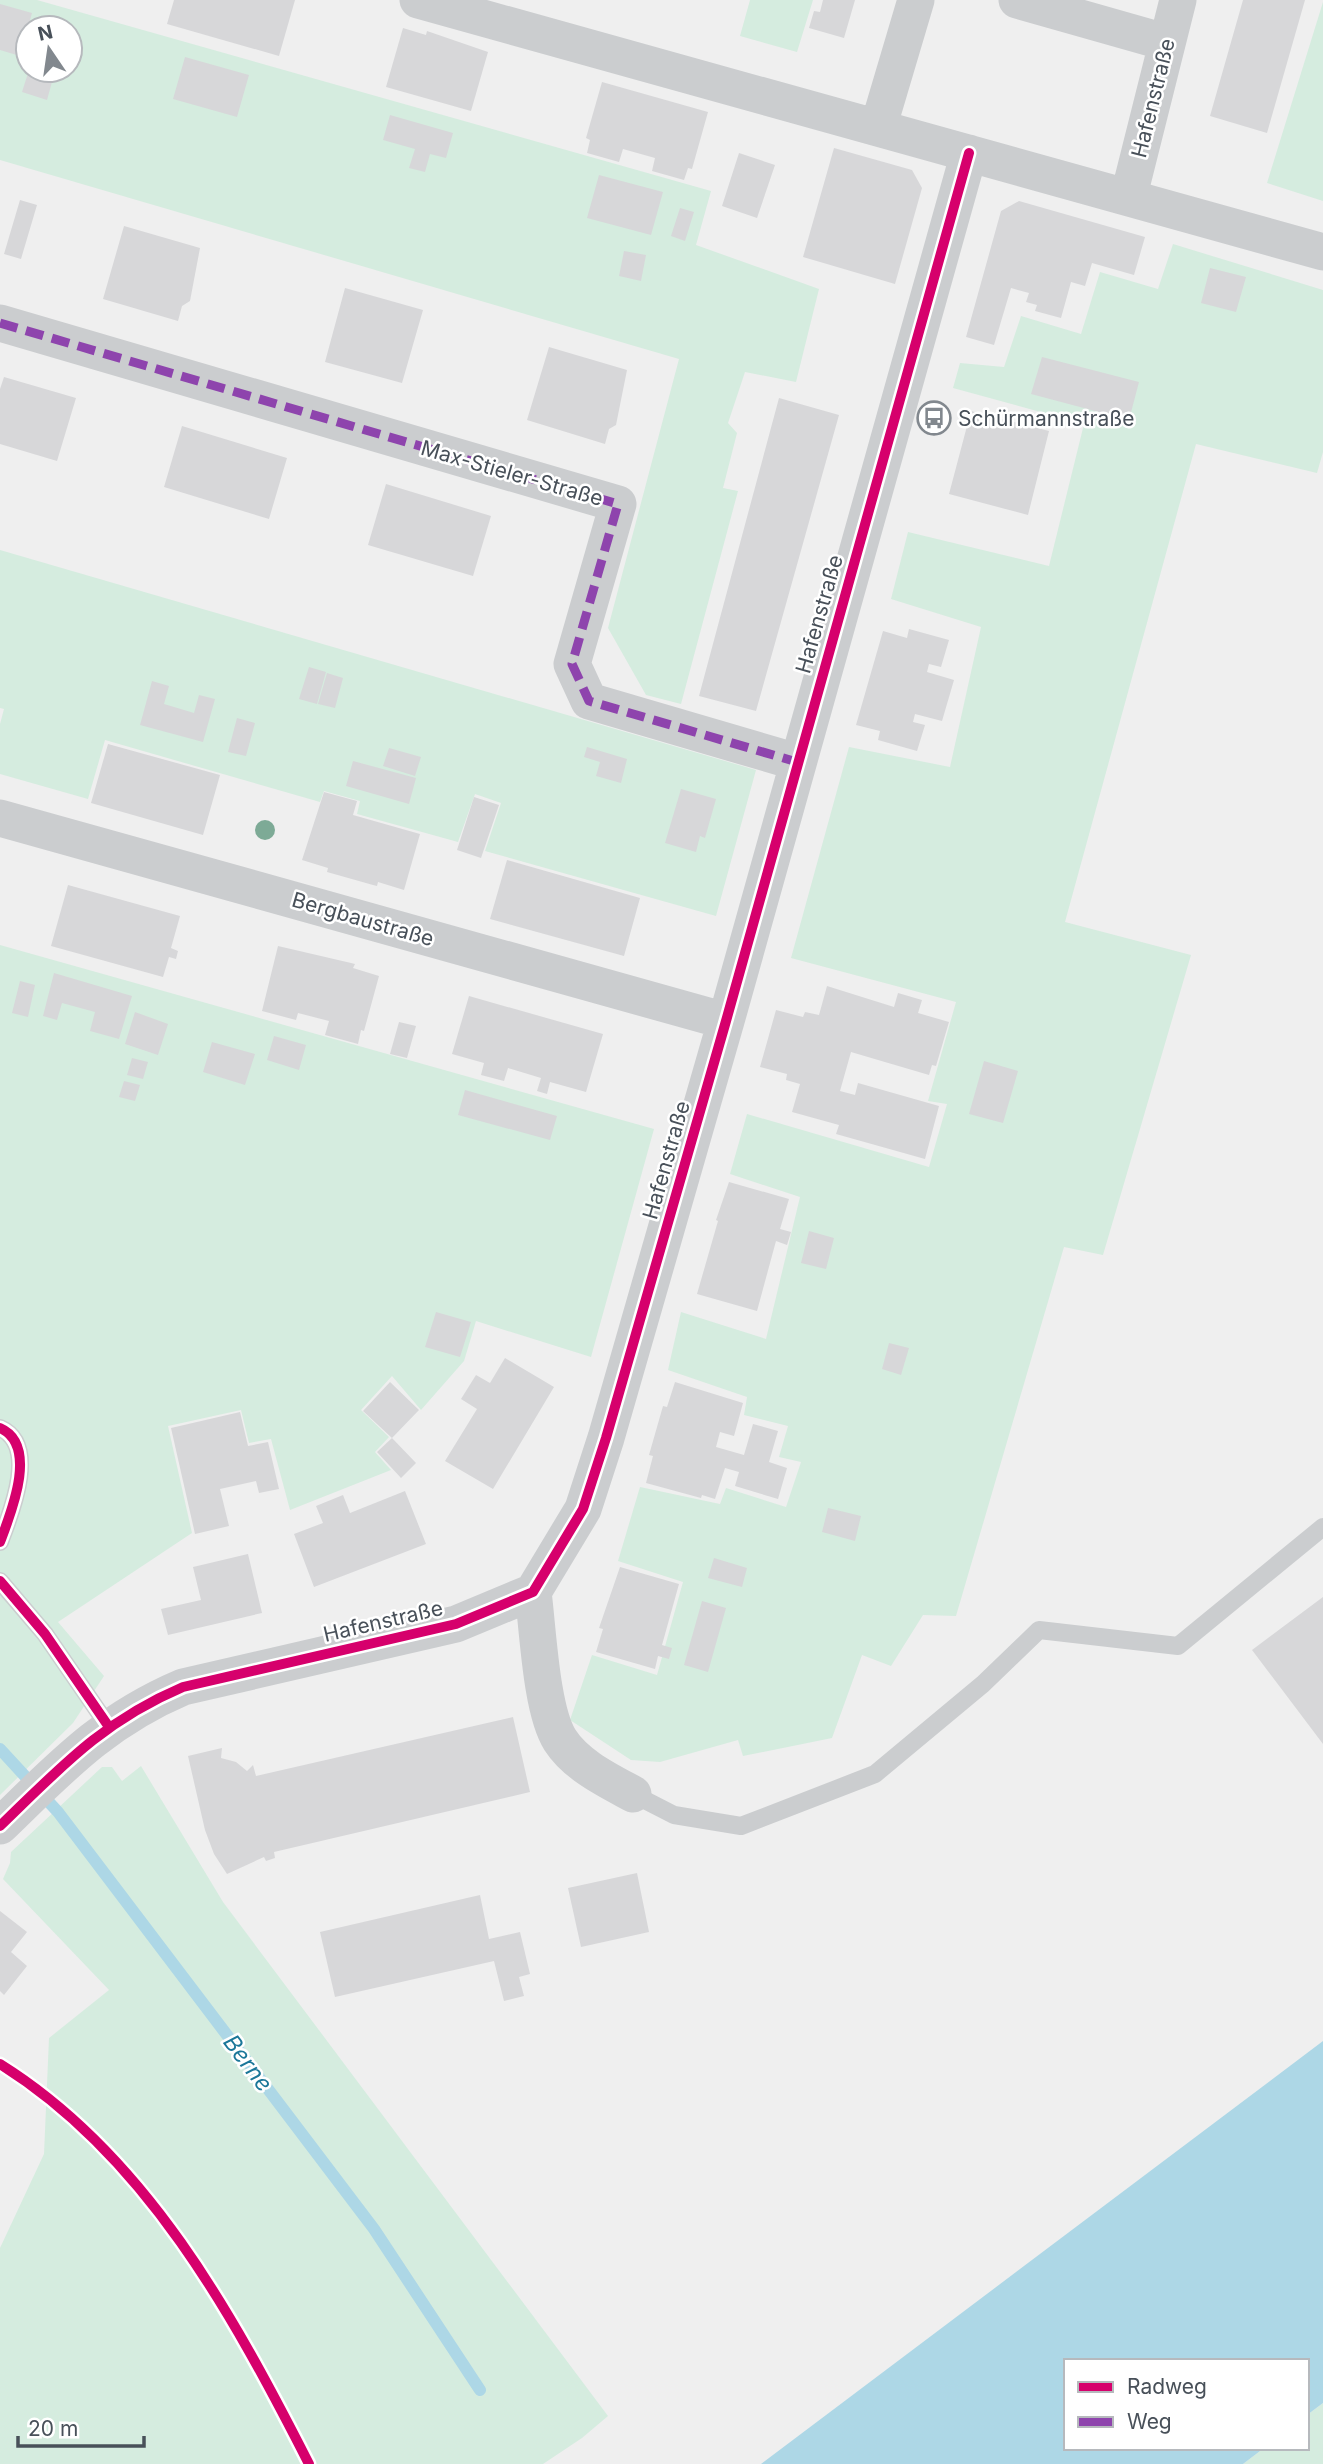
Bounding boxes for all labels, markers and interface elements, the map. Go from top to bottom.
north arrow [14,14,84,84]
text: N [36,20,55,46]
street label: Hafenstraße [1126,36,1180,160]
bus stop icon: Schürmannstraße [915,399,953,437]
place label: Schürmannstraße [958,406,1134,431]
street label: Max-Stieler-Straße [418,435,606,511]
street label: Hafenstraße [790,552,848,676]
street label: Bergbaustraße [289,887,437,951]
street label: Hafenstraße [637,1098,695,1222]
street label: Hafenstraße [321,1595,445,1647]
water label: Berne [218,2029,278,2097]
legend [1064,2359,1309,2450]
text: Radweg [1127,2374,1207,2399]
scale bar [18,2404,144,2448]
text: Weg [1127,2409,1172,2434]
text: 20 m [28,2416,78,2441]

